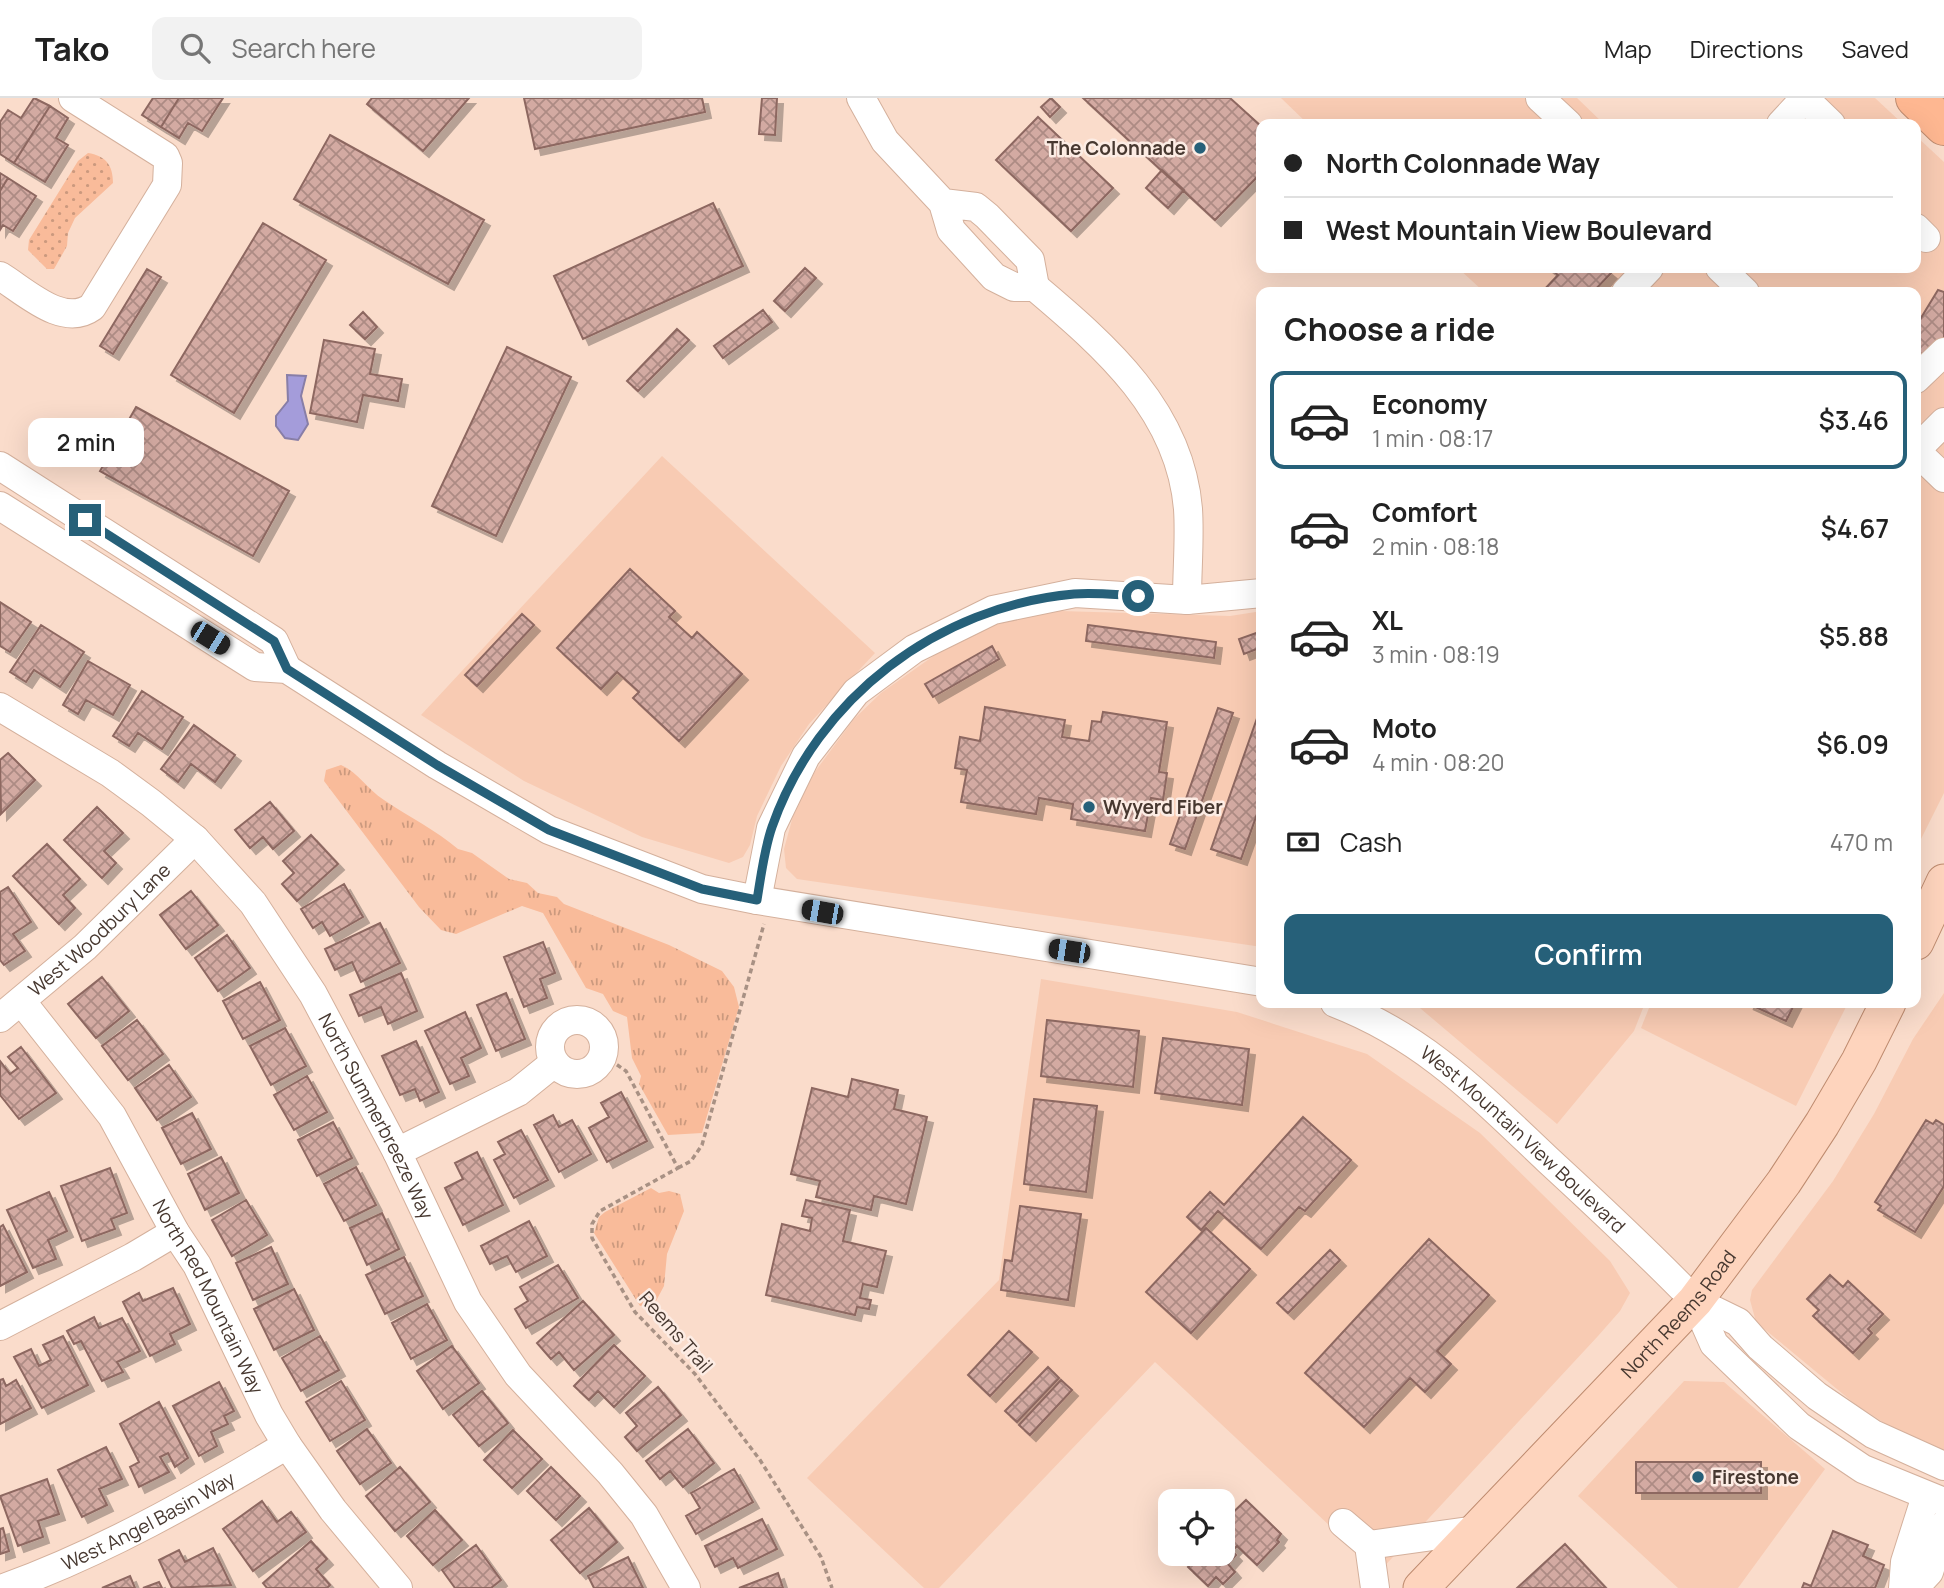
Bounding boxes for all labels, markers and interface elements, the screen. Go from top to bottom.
search box [152,17,642,80]
text: Tako [35,26,110,71]
icon: search [176,29,214,67]
text: Search here [232,30,376,66]
text: Map [1604,32,1652,65]
text: Directions [1690,32,1803,65]
text: Saved [1841,32,1909,65]
place label: The Colonnade [1047,135,1186,161]
marker: The Colonnade [1192,140,1208,156]
text: North Colonnade Way [1326,145,1600,181]
text: West Mountain View Boulevard [1326,212,1712,248]
text: Choose a ride [1284,307,1495,351]
text: Economy [1372,386,1487,422]
icon: car [1288,389,1351,452]
text: $3.46 [1819,402,1889,438]
callout: 2 min [27,418,143,468]
text: 1 min · 08:17 [1372,422,1493,454]
text: 2 min [57,426,115,458]
text: Comfort [1372,494,1478,530]
icon: car [1288,497,1351,560]
route end [69,504,101,536]
text: $4.67 [1821,510,1889,546]
text: 2 min · 08:18 [1372,530,1499,562]
route start [1122,580,1154,612]
text: XL [1372,602,1403,638]
icon: car [1288,605,1351,668]
car [187,618,234,658]
text: $5.88 [1819,618,1889,654]
text: 3 min · 08:19 [1372,638,1500,670]
text: Moto [1372,710,1437,746]
icon: car [1288,713,1351,776]
text: $6.09 [1817,726,1889,762]
text: 4 min · 08:20 [1372,746,1505,778]
place label: Wyyerd Fiber [1103,794,1223,820]
marker: Wyyerd Fiber [1081,799,1097,815]
icon: cash [1284,823,1322,861]
text: Cash [1340,824,1402,860]
text: 470 m [1830,826,1893,858]
street label: West Woodbury Lane [23,857,176,1002]
car [800,898,845,926]
button: Confirm [1284,914,1893,994]
car [1047,937,1092,965]
street label: North Summerbreeze Way [313,1009,440,1223]
street label: West Mountain View Boulevard [1415,1040,1631,1239]
street label: North Red Mountain Way [147,1195,270,1398]
street label: North Reems Road [1615,1245,1742,1384]
street label: Reems Trail [633,1286,719,1378]
place label: Firestone [1712,1464,1799,1490]
street label: West Angel Basin Way [57,1465,239,1577]
marker: Firestone [1690,1469,1706,1485]
map controls [1158,1489,1235,1566]
button: locate [1158,1489,1235,1566]

